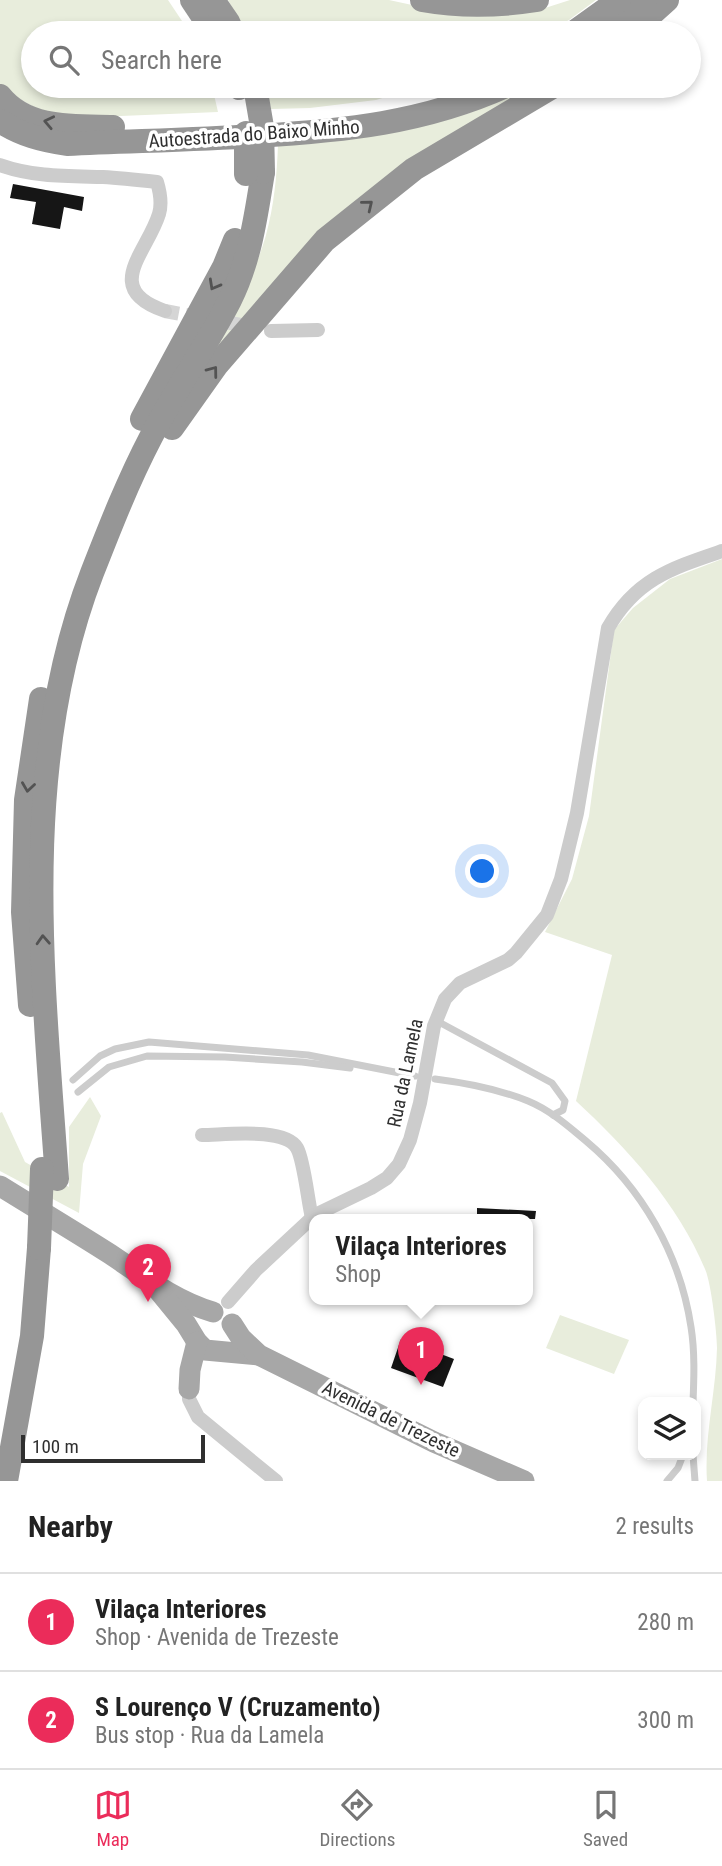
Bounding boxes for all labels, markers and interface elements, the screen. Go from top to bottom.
search box [21,21,701,98]
icon: search [45,41,83,79]
text: Search here [101,45,222,75]
street label: Autoestrada do Baixo Minho [148,115,360,153]
one-way arrow [43,116,55,131]
one-way arrow [361,201,373,214]
one-way arrow [209,278,223,291]
one-way arrow [205,366,217,378]
one-way arrow [20,781,35,793]
your location [465,854,499,888]
one-way arrow [36,934,51,945]
street label: Rua da Lamela [382,1017,428,1129]
popup [309,1214,533,1305]
text: Vilaça Interiores [335,1231,507,1261]
pin: 2 [125,1244,171,1302]
text: Shop [335,1261,381,1288]
pin: 1 [398,1327,444,1385]
street label: Avenida de Trezeste [318,1376,464,1462]
map controls [638,1397,701,1460]
button: layers [638,1397,701,1460]
scale bar [21,1432,205,1464]
text: 100 m [32,1435,79,1458]
text: Nearby [28,1509,113,1544]
text: 2 results [616,1513,694,1540]
text: Vilaça Interiores [95,1594,267,1624]
text: 1 [45,1609,57,1636]
text: 280 m [637,1609,694,1636]
text: Shop · Avenida de Trezeste [95,1624,339,1651]
text: S Lourenço V (Cruzamento) [95,1692,381,1722]
text: 2 [45,1707,57,1734]
text: 300 m [637,1707,694,1734]
text: Bus stop · Rua da Lamela [95,1722,324,1749]
tab: Map [94,1786,132,1851]
tab: Directions [319,1786,395,1851]
tab: Saved [583,1786,628,1851]

